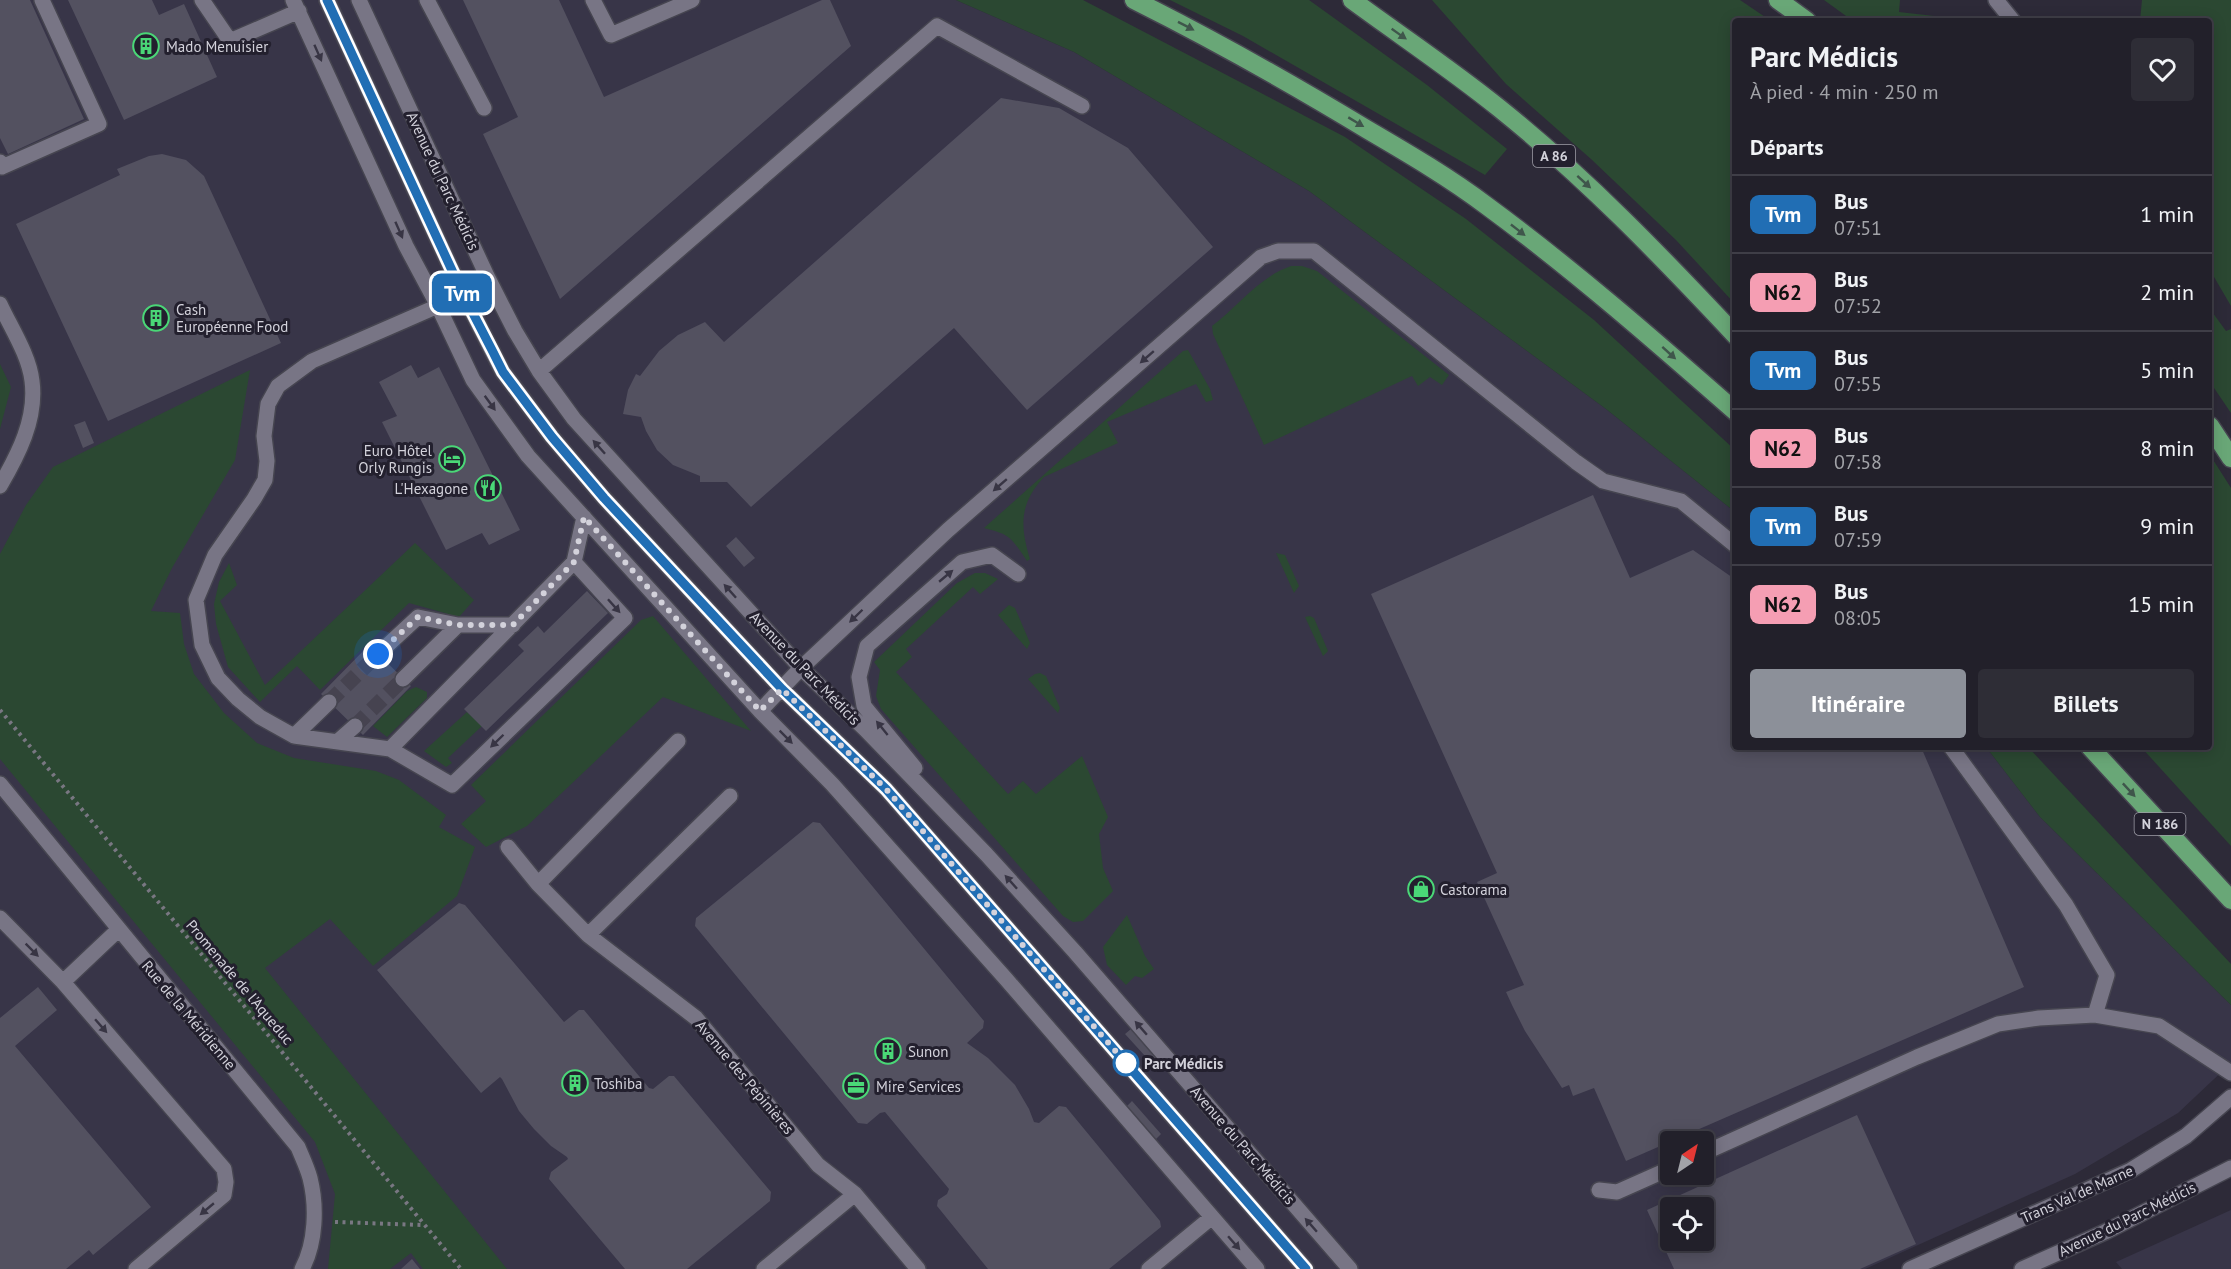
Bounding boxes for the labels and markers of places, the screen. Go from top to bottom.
building icon: Mado Menuisier [131,31,161,61]
place label: Mado Menuisier [166,37,268,56]
place label: Cash Européenne Food [176,300,288,336]
building icon: Cash Européenne Food [141,303,171,333]
place label: Euro Hôtel Orly Rungis [358,441,433,477]
hotel icon: Euro Hôtel Orly Rungis [437,444,467,474]
restaurant icon: L'Hexagone [473,473,503,503]
place label: L'Hexagone [394,479,468,498]
shop icon: Castorama [1406,874,1436,904]
place label: Castorama [1440,880,1507,899]
building icon: Sunon [873,1036,903,1066]
place label: Sunon [908,1042,949,1061]
marker: Parc Médicis [1113,1050,1139,1076]
place label: Parc Médicis [1144,1054,1223,1073]
building icon: Toshiba [560,1068,590,1098]
office icon: Mire Services [841,1071,871,1101]
place label: Toshiba [594,1074,643,1093]
place label: Mire Services [876,1077,961,1096]

